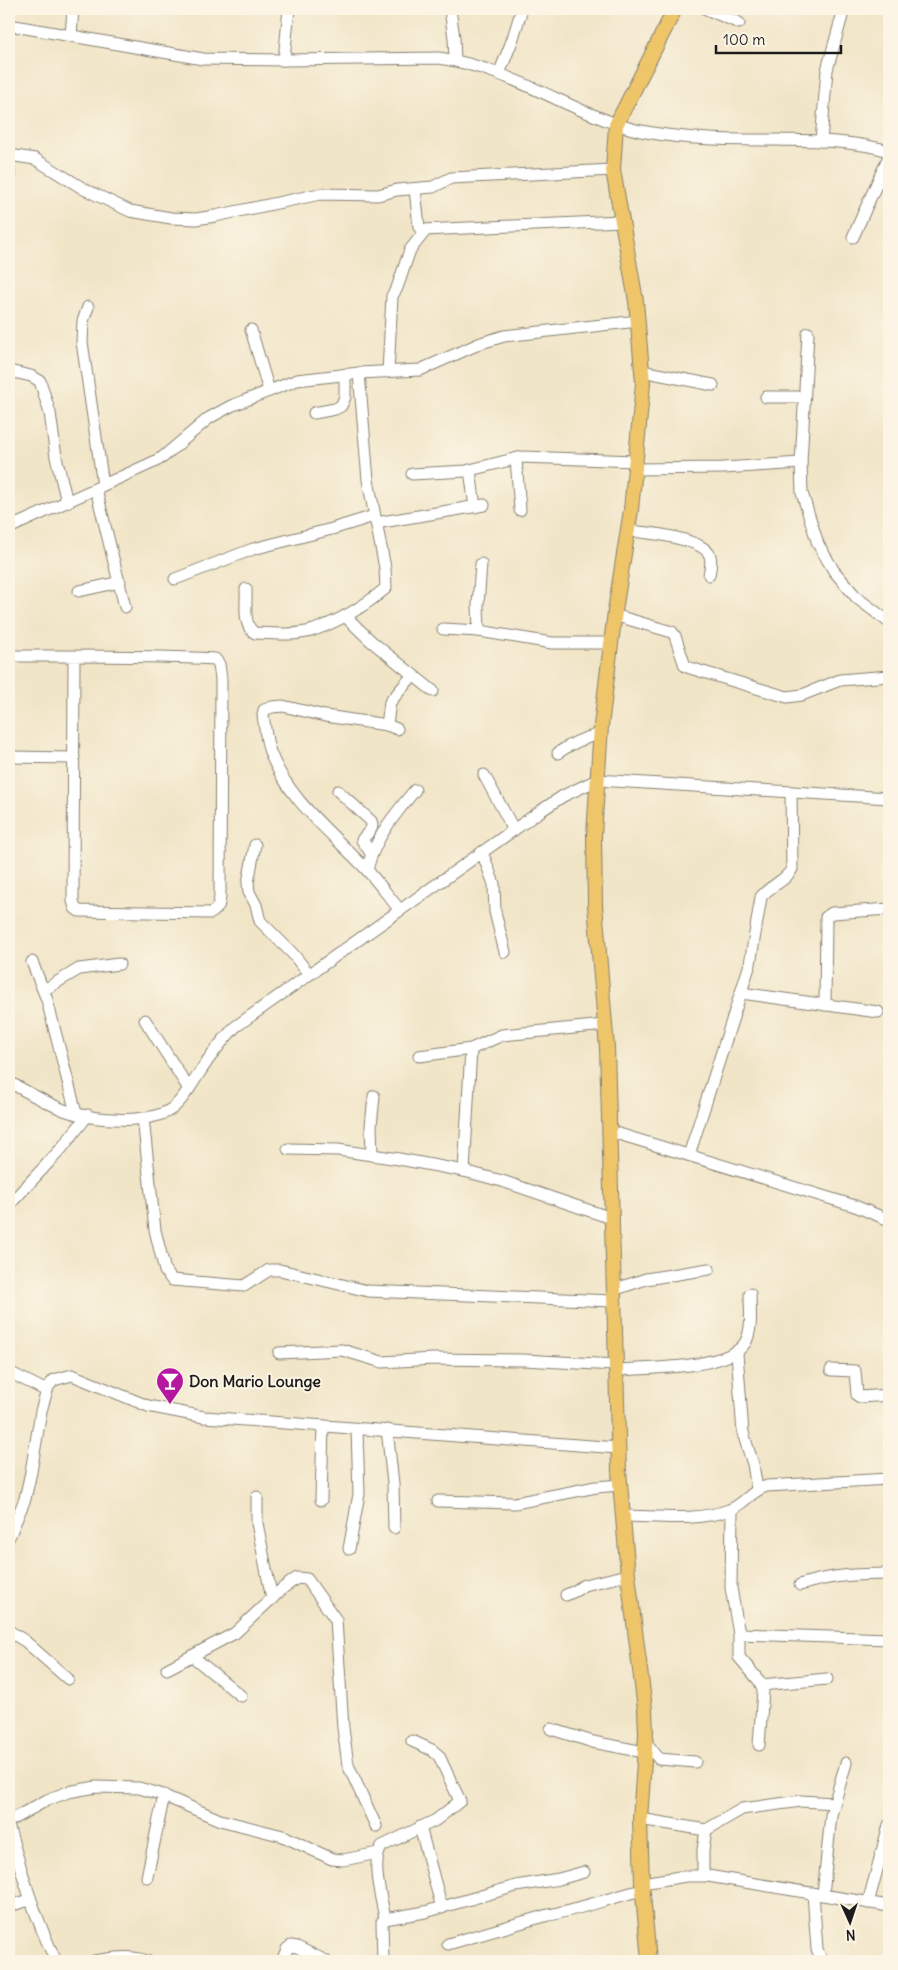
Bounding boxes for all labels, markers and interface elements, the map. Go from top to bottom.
scale bar [716,22,840,54]
text: 100 m [723,30,765,49]
bar icon: Don Mario Lounge [155,1366,185,1405]
place label: Don Mario Lounge [189,1371,321,1392]
north arrow [826,1898,876,1948]
text: N [845,1926,856,1944]

